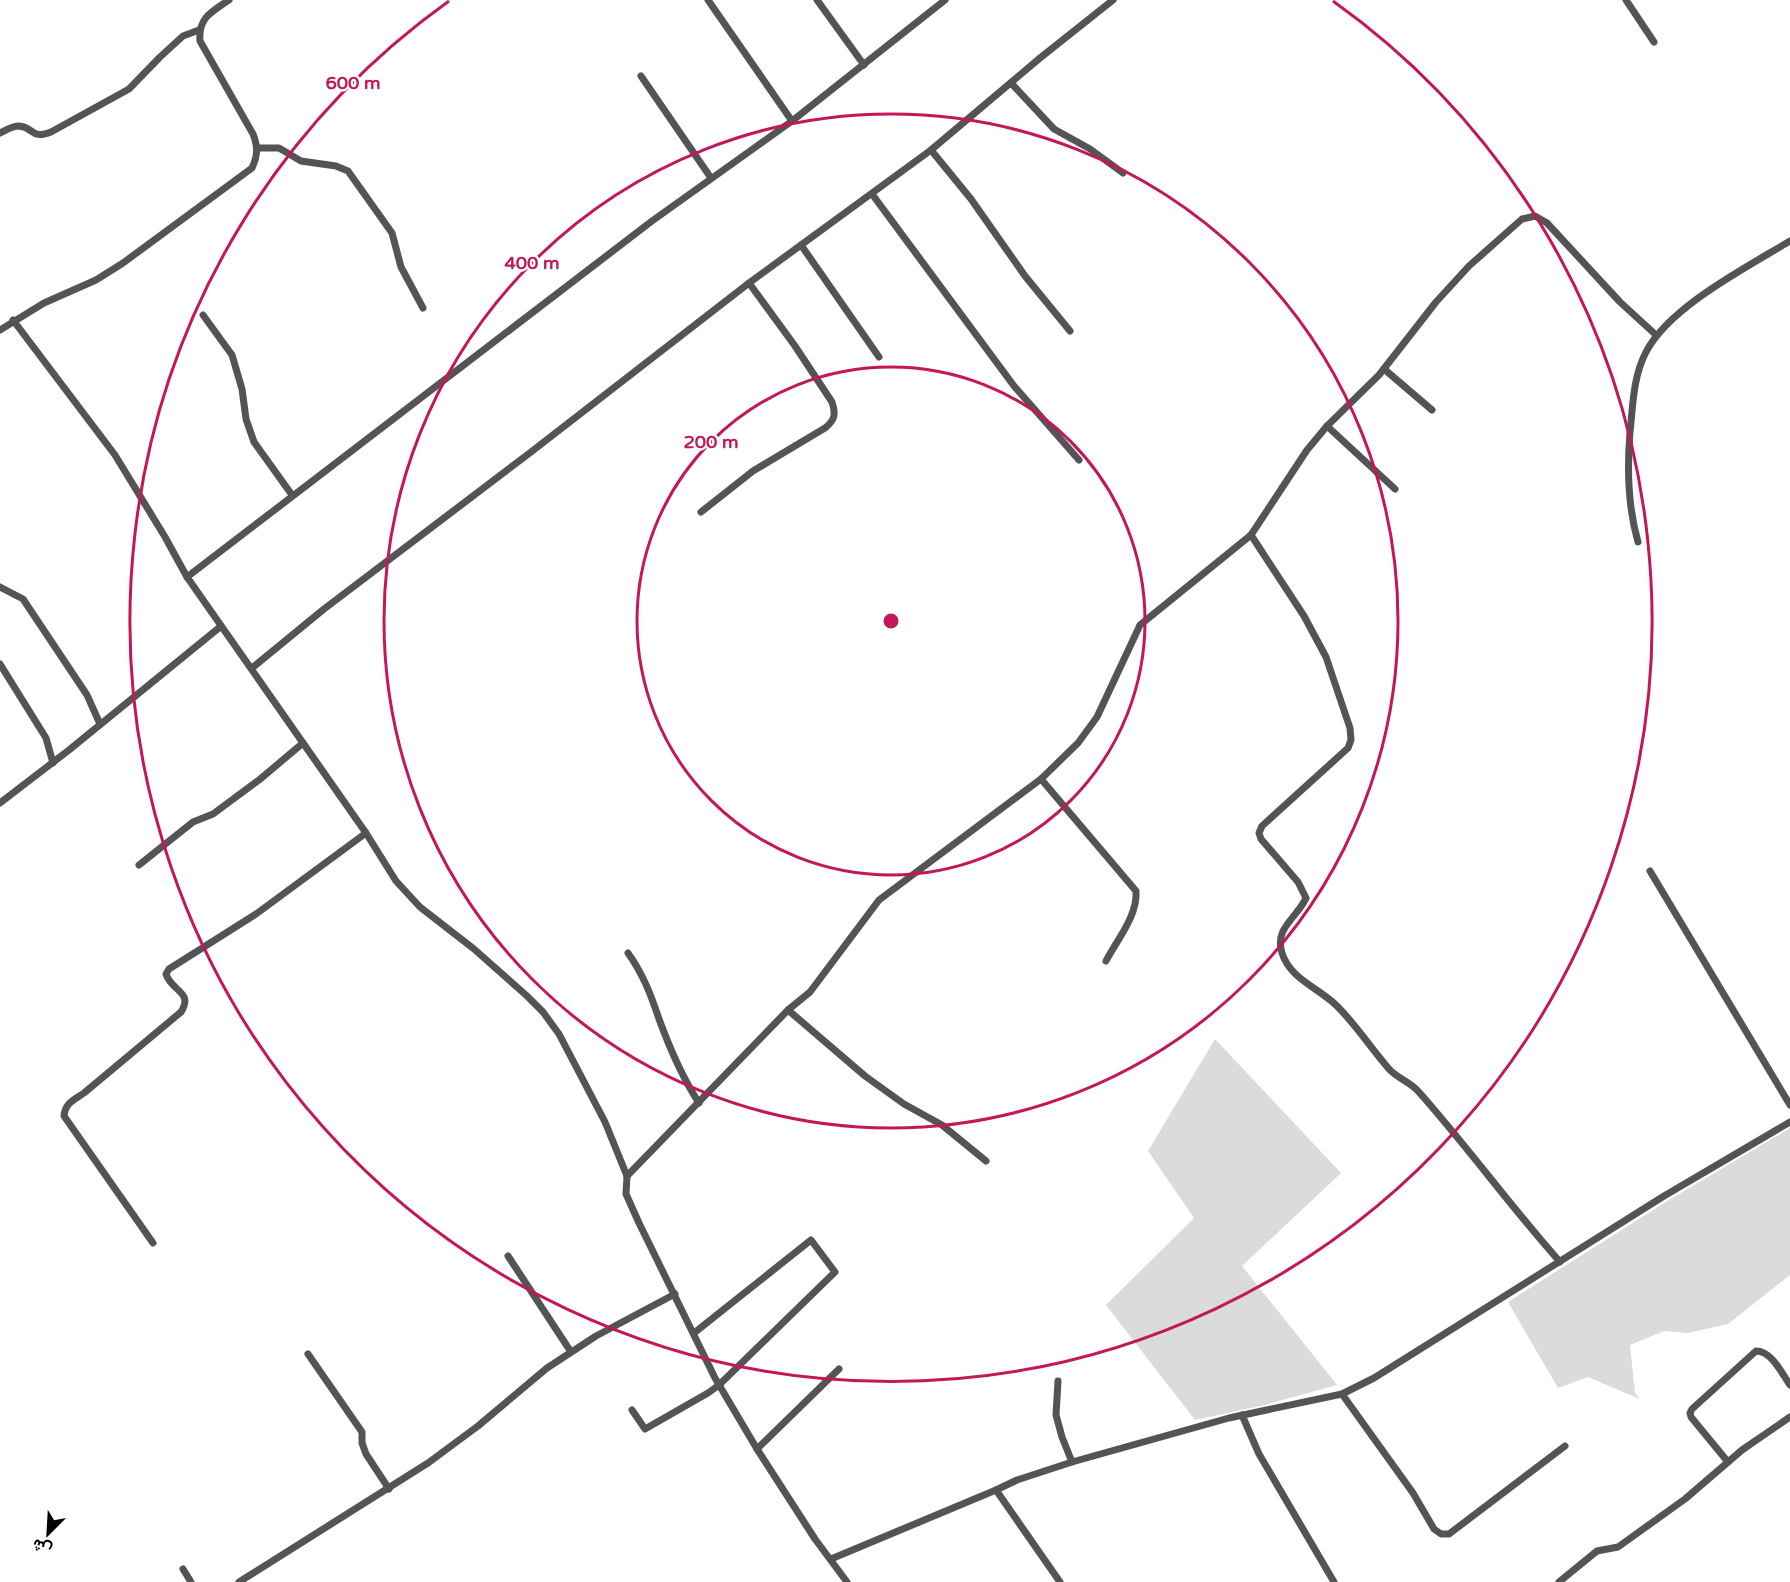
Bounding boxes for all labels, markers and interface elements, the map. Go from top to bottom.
text: 600 m [325,72,381,94]
text: 400 m [504,252,560,274]
text: 200 m [683,431,739,453]
centre of rings [881,611,901,631]
north arrow [18,1504,78,1564]
text: ش [29,1534,55,1560]

